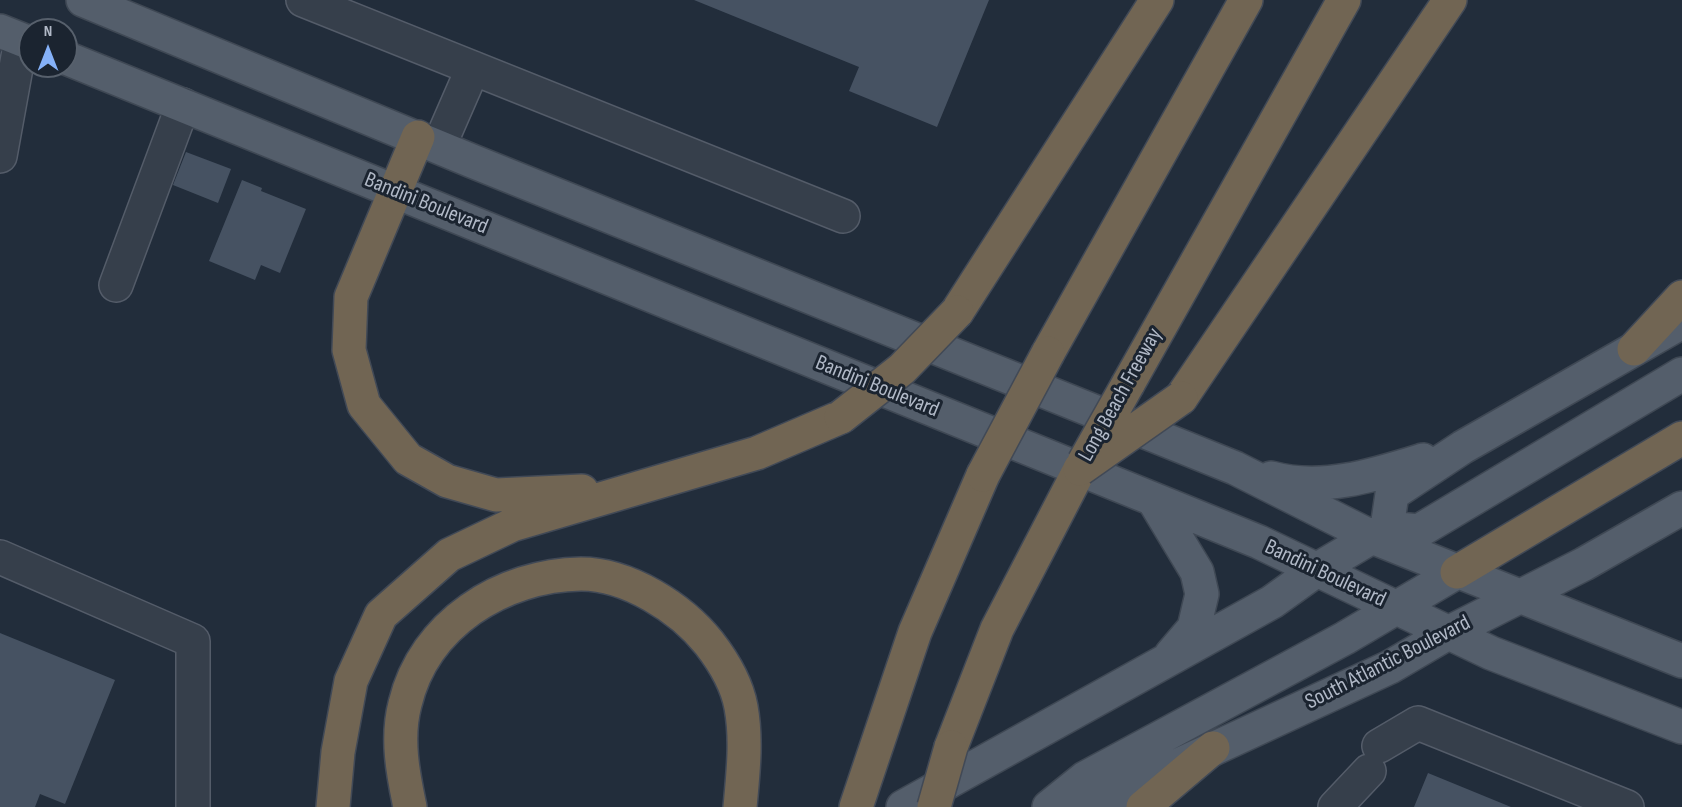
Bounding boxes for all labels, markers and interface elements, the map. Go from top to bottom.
north arrow [18,18,78,78]
text: N [44,22,52,41]
street label: Bandini Boulevard [360,167,492,241]
street label: Long Beach Freeway [1074,324,1168,466]
street label: Bandini Boulevard [811,350,943,424]
street label: Bandini Boulevard [1260,534,1390,614]
street label: South Atlantic Boulevard [1301,610,1475,716]

